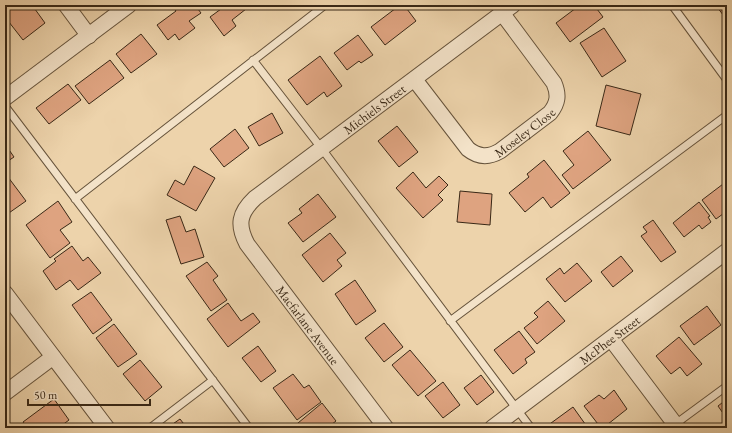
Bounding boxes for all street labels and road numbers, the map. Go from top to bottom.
street label: Michiels Street [340,80,409,138]
street label: Moseley Close [491,105,559,161]
street label: Macfarlane Avenue [272,282,343,369]
street label: McPhee Street [576,312,644,368]

